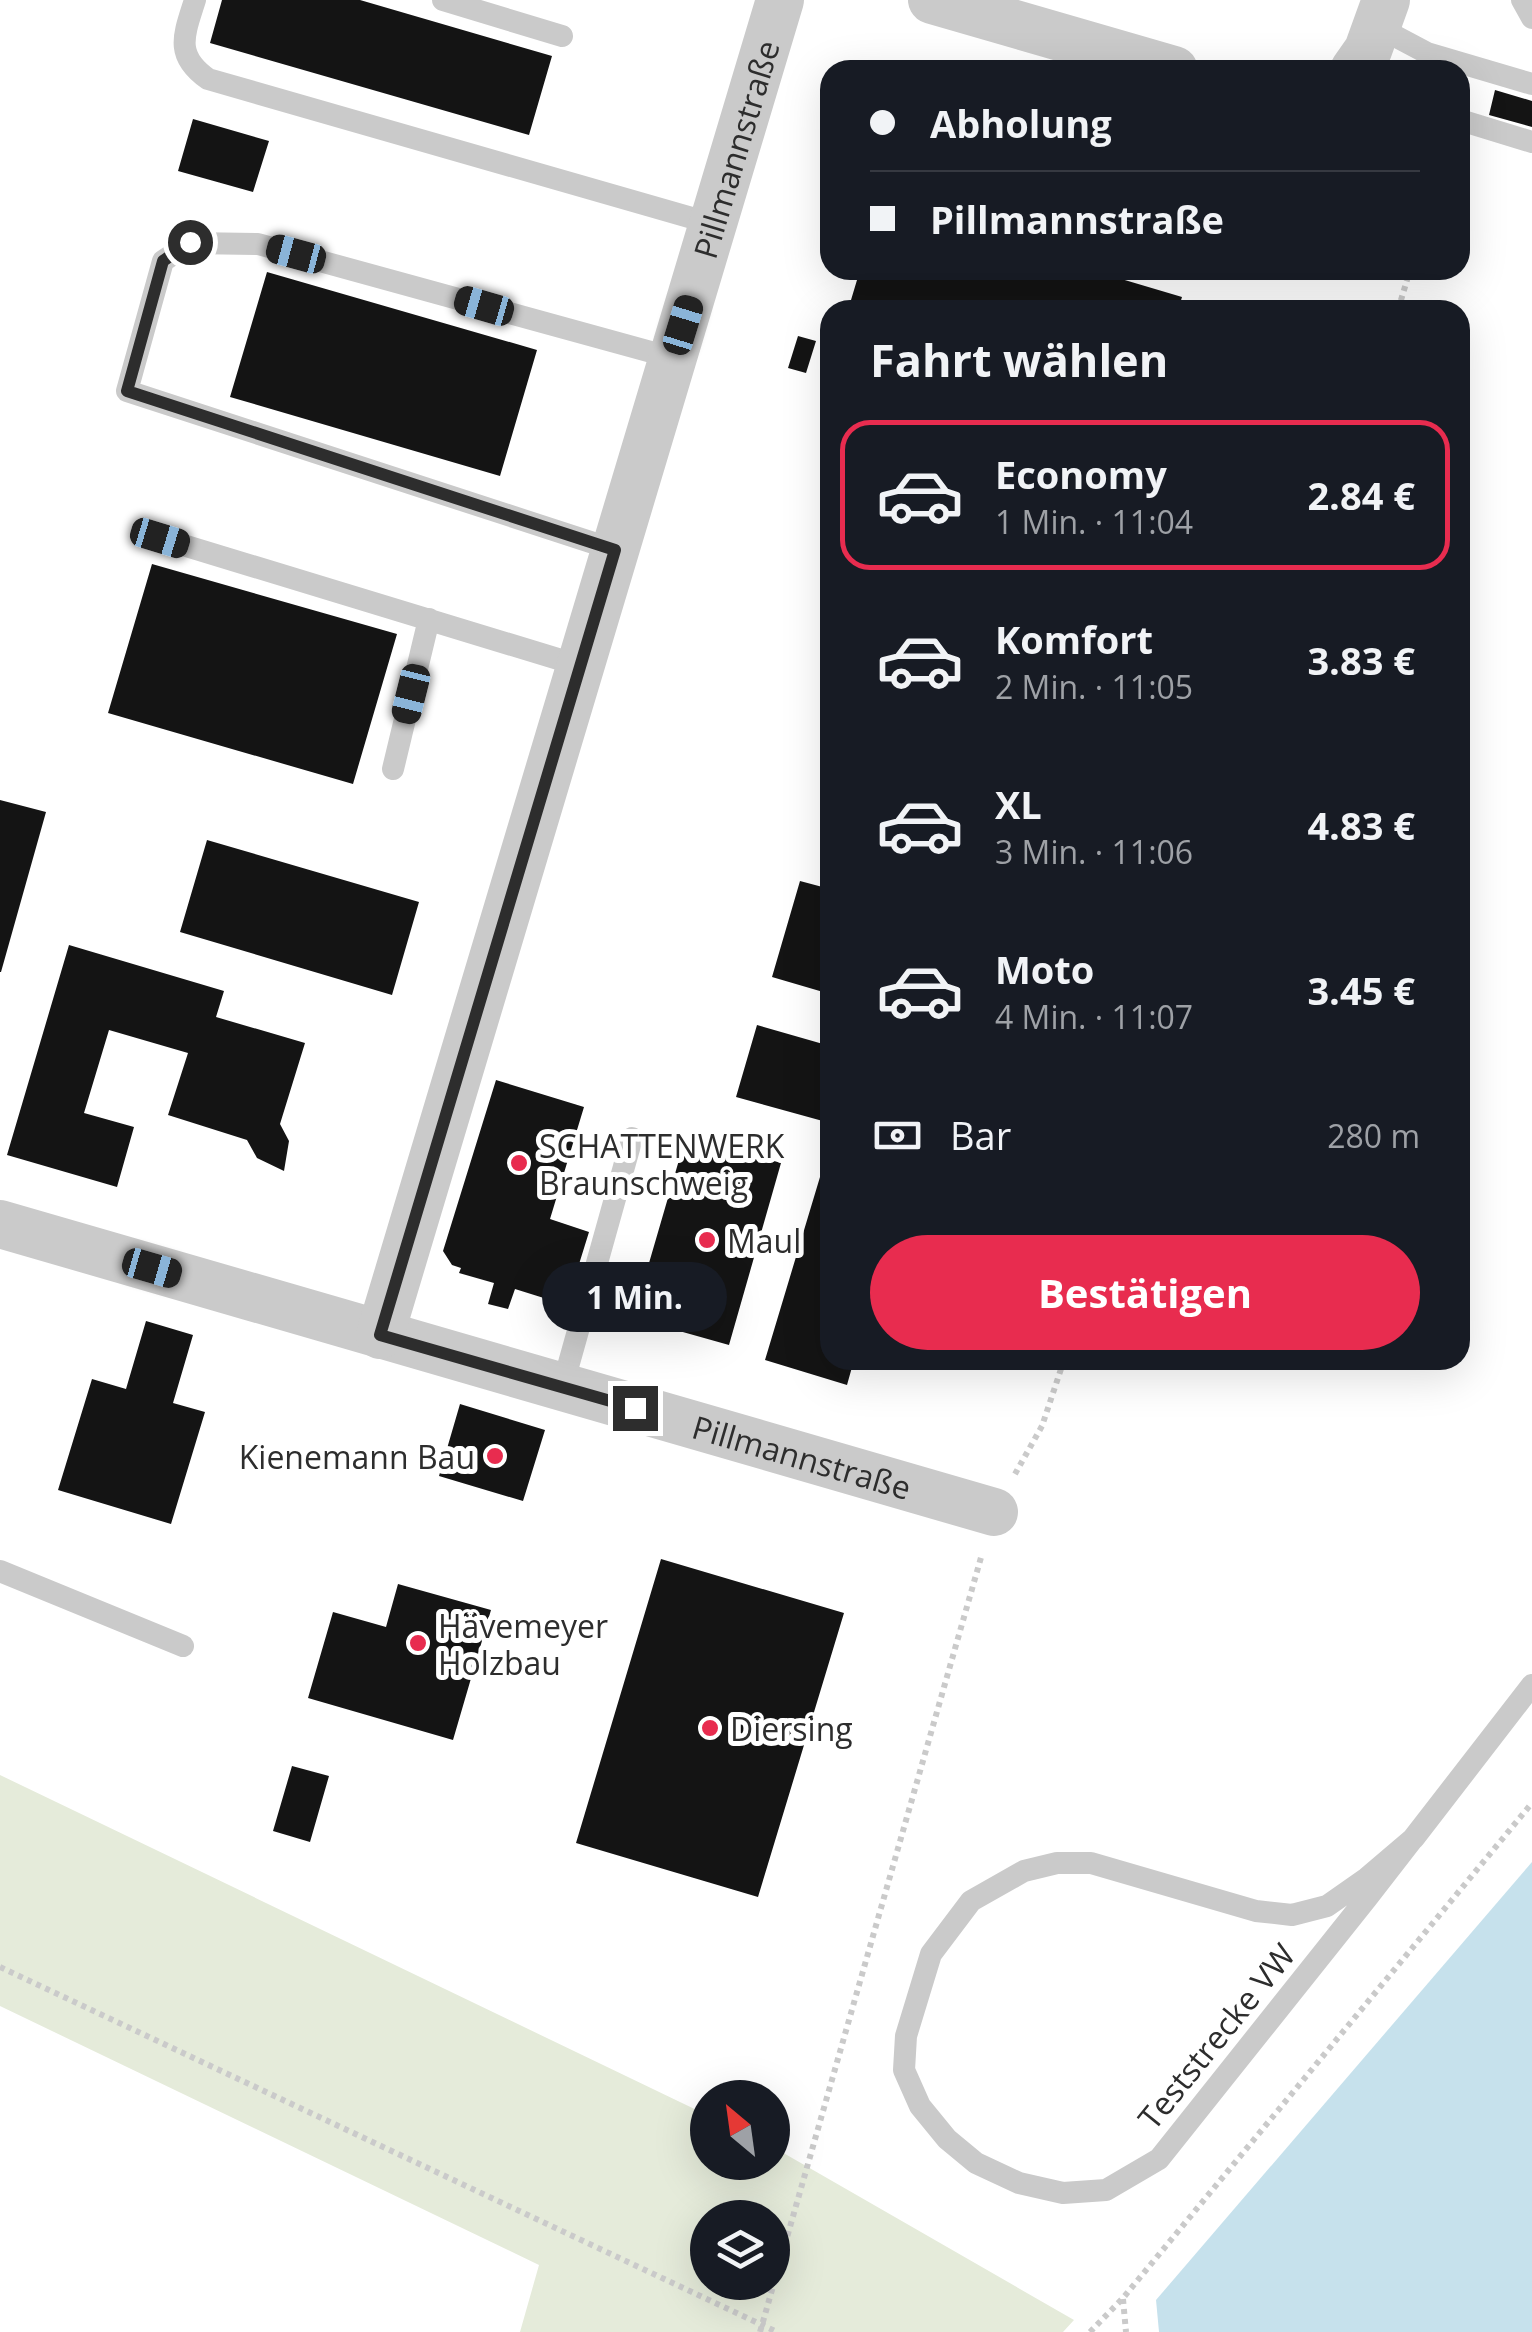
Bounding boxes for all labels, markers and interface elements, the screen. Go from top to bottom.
street label: Pillmannstraße [682,35,788,263]
text: Abholung [930,97,1112,149]
text: Pillmannstraße [930,193,1224,245]
route start [168,220,213,265]
car [263,232,329,276]
car [451,283,517,329]
car [660,292,706,358]
text: Fahrt wählen [870,329,1168,390]
text: Economy [995,448,1167,500]
icon: car [875,450,965,540]
text: 2.84 € [1307,469,1415,521]
text: 1 Min. · 11:04 [995,500,1193,543]
car [127,515,193,561]
text: Komfort [995,613,1153,665]
icon: car [875,615,965,705]
text: 3.83 € [1307,634,1415,686]
car [389,661,433,727]
text: 2 Min. · 11:05 [995,665,1193,708]
text: XL [995,778,1042,830]
icon: car [875,780,965,870]
text: 4.83 € [1307,799,1415,851]
text: 3 Min. · 11:06 [995,830,1193,873]
text: Moto [995,943,1094,995]
icon: car [875,945,965,1035]
text: 3.45 € [1307,964,1415,1016]
text: 4 Min. · 11:07 [995,995,1193,1038]
icon: cash [870,1108,925,1163]
text: Bar [950,1109,1011,1161]
text: 280 m [1327,1114,1420,1157]
place label: SCHATTENWERK Braunschweig [539,1124,785,1204]
marker: SCHATTENWERK Braunschweig [508,1152,530,1174]
place label: Maul [727,1219,801,1262]
marker: Maul [696,1229,718,1251]
button: Bestätigen [870,1235,1420,1350]
car [119,1245,185,1291]
callout: 1 Min. [542,1263,728,1333]
text: 1 Min. [586,1275,683,1318]
route end [613,1386,658,1431]
street label: Pillmannstraße [688,1404,916,1508]
place label: Kienemann Bau [239,1435,475,1478]
marker: Kienemann Bau [484,1445,506,1467]
place label: Hävemeyer Holzbau [438,1604,608,1684]
marker: Hävemeyer Holzbau [407,1632,429,1654]
place label: Diersing [730,1707,853,1750]
marker: Diersing [699,1717,721,1739]
street label: Teststrecke VW [1128,1934,1304,2138]
north arrow [690,2080,790,2180]
map controls [690,2080,790,2300]
button: layers [690,2200,790,2300]

